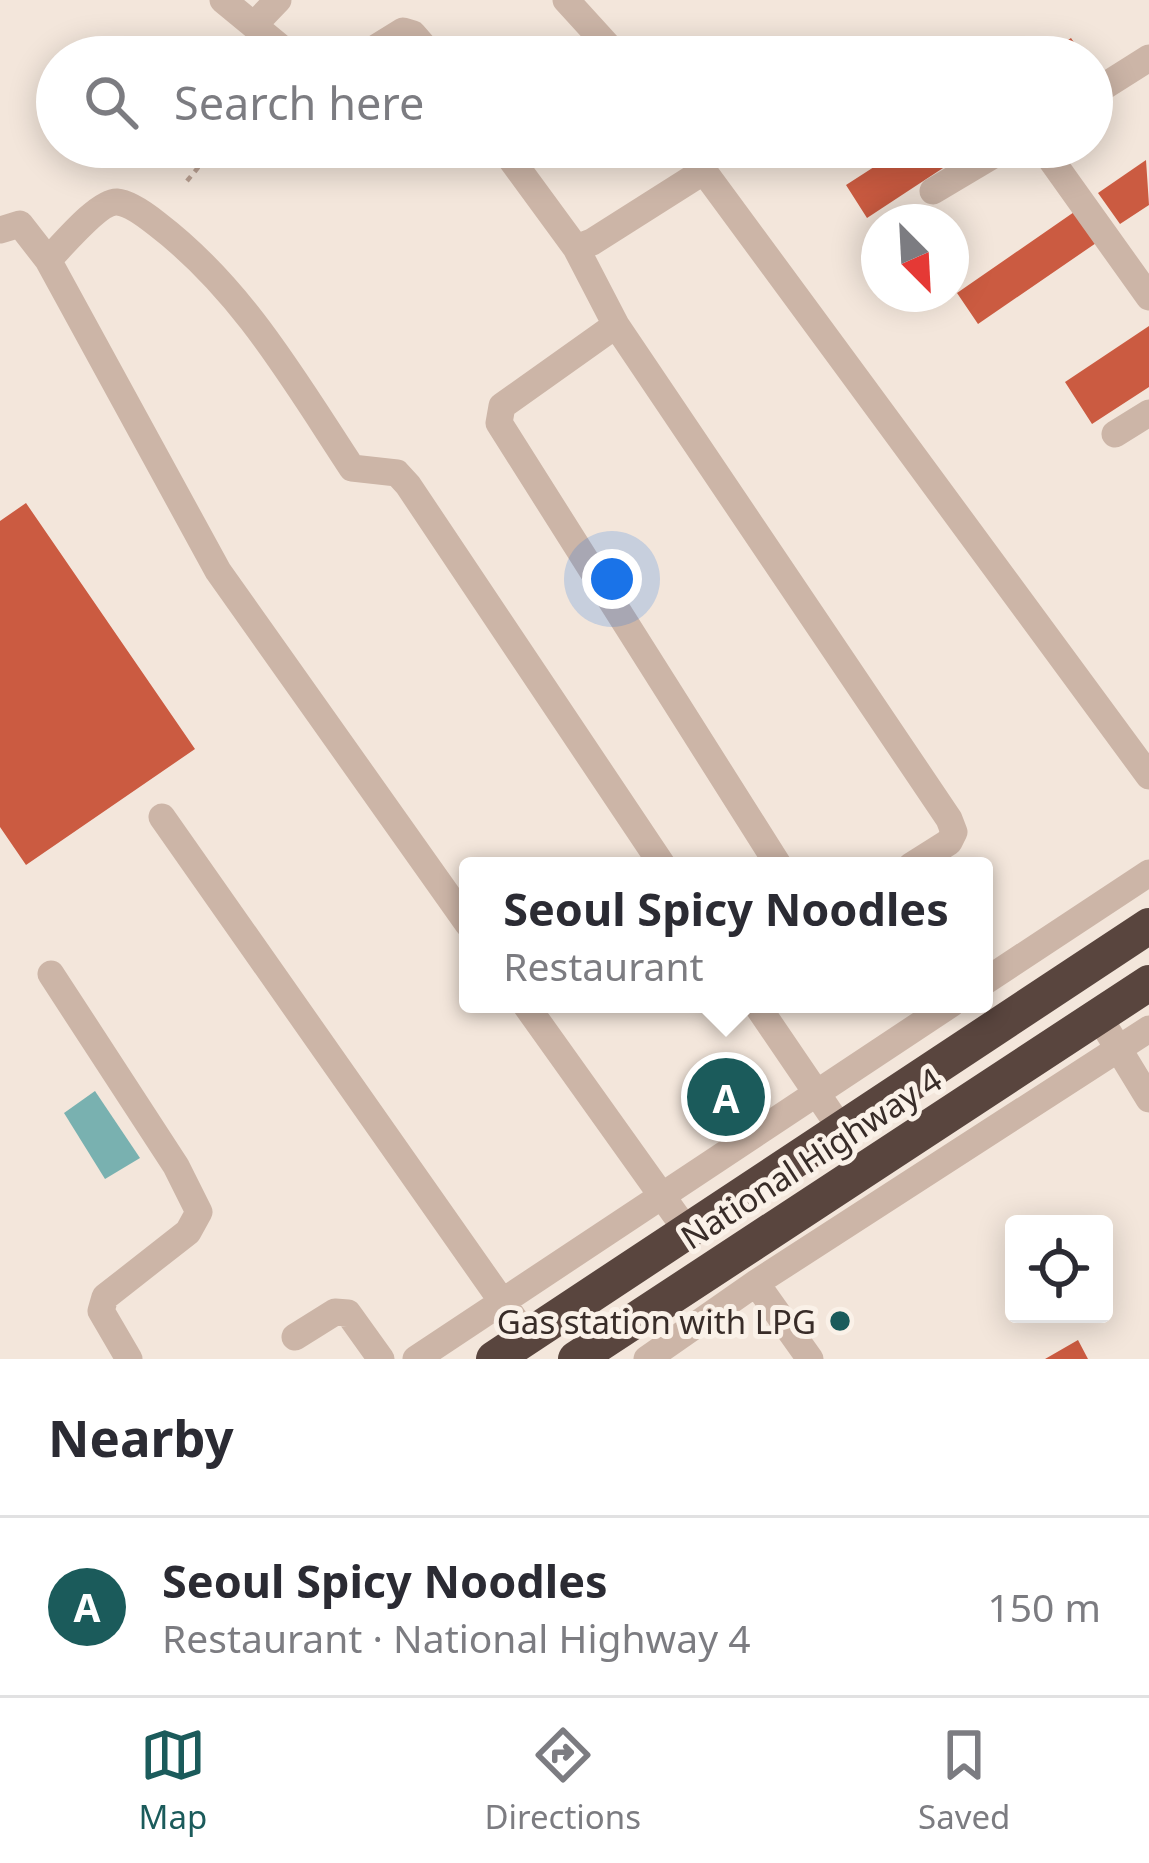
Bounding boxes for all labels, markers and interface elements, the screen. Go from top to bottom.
search box [36,36,1113,168]
icon: search [78,69,144,135]
text: Search here [174,72,424,133]
north arrow [861,204,969,312]
your location [582,549,642,609]
popup [459,857,993,1013]
text: Seoul Spicy Noodles [503,878,949,939]
text: Restaurant [503,939,704,992]
pin: A [687,1052,765,1142]
street label: National Highway 4 [672,1057,950,1259]
map controls [1005,1215,1113,1323]
button: locate [1005,1215,1113,1323]
place label: Gas station with LPG [497,1299,816,1344]
marker: Gas station with LPG [827,1308,853,1334]
text: Nearby [48,1402,234,1472]
text: Seoul Spicy Noodles [162,1550,608,1611]
text: A [74,1580,101,1633]
text: 150 m [987,1580,1101,1633]
text: Restaurant · National Highway 4 [162,1611,750,1664]
tab: Map [139,1722,207,1839]
tab: Directions [484,1722,641,1839]
tab: Saved [918,1722,1010,1839]

